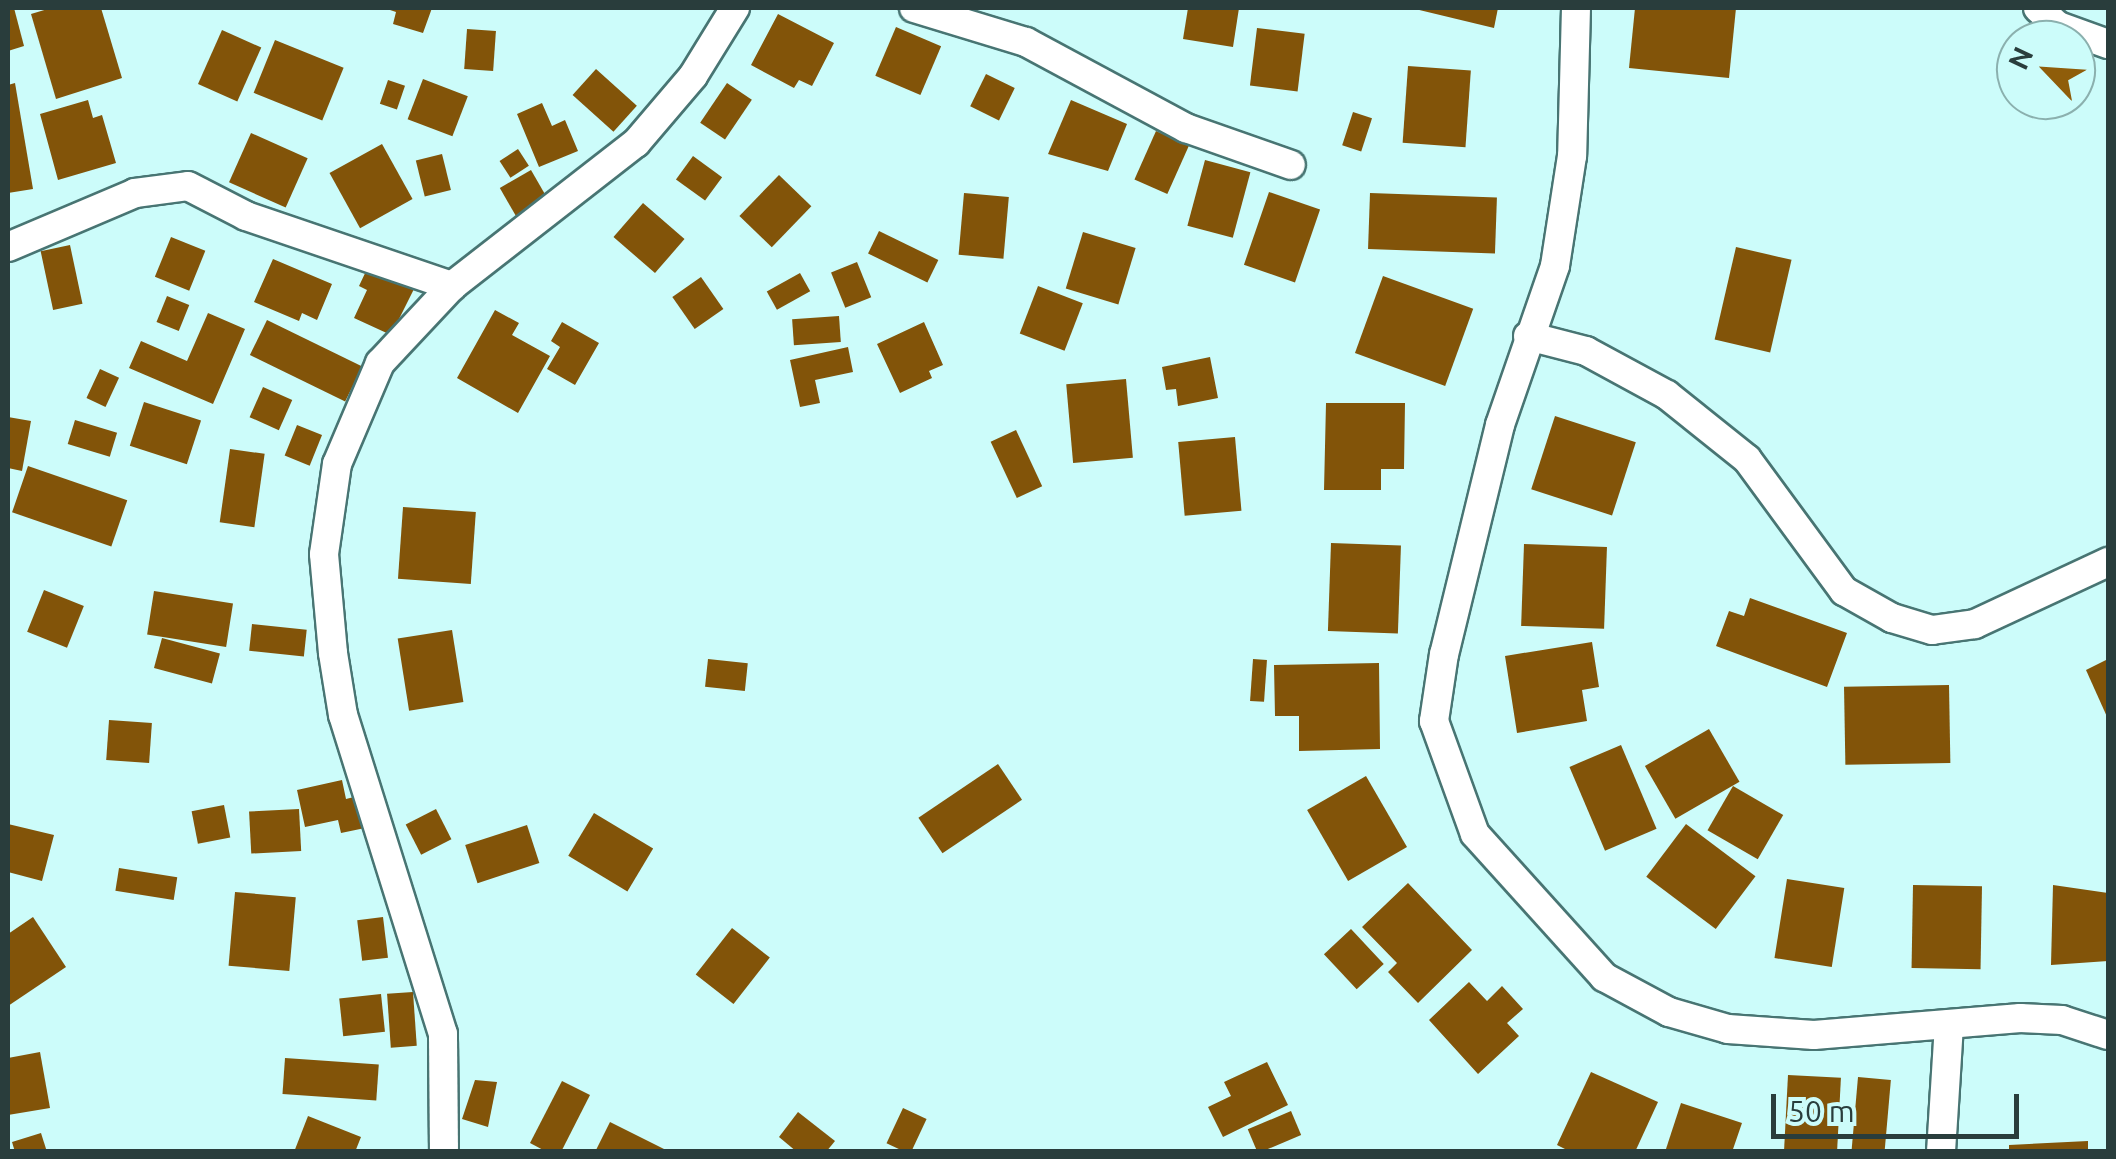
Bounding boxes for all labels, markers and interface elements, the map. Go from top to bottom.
north arrow [1996,20,2096,120]
text: N [2002,42,2039,74]
scale bar [1776,1074,2024,1136]
text: 50 m [1788,1094,1855,1128]

